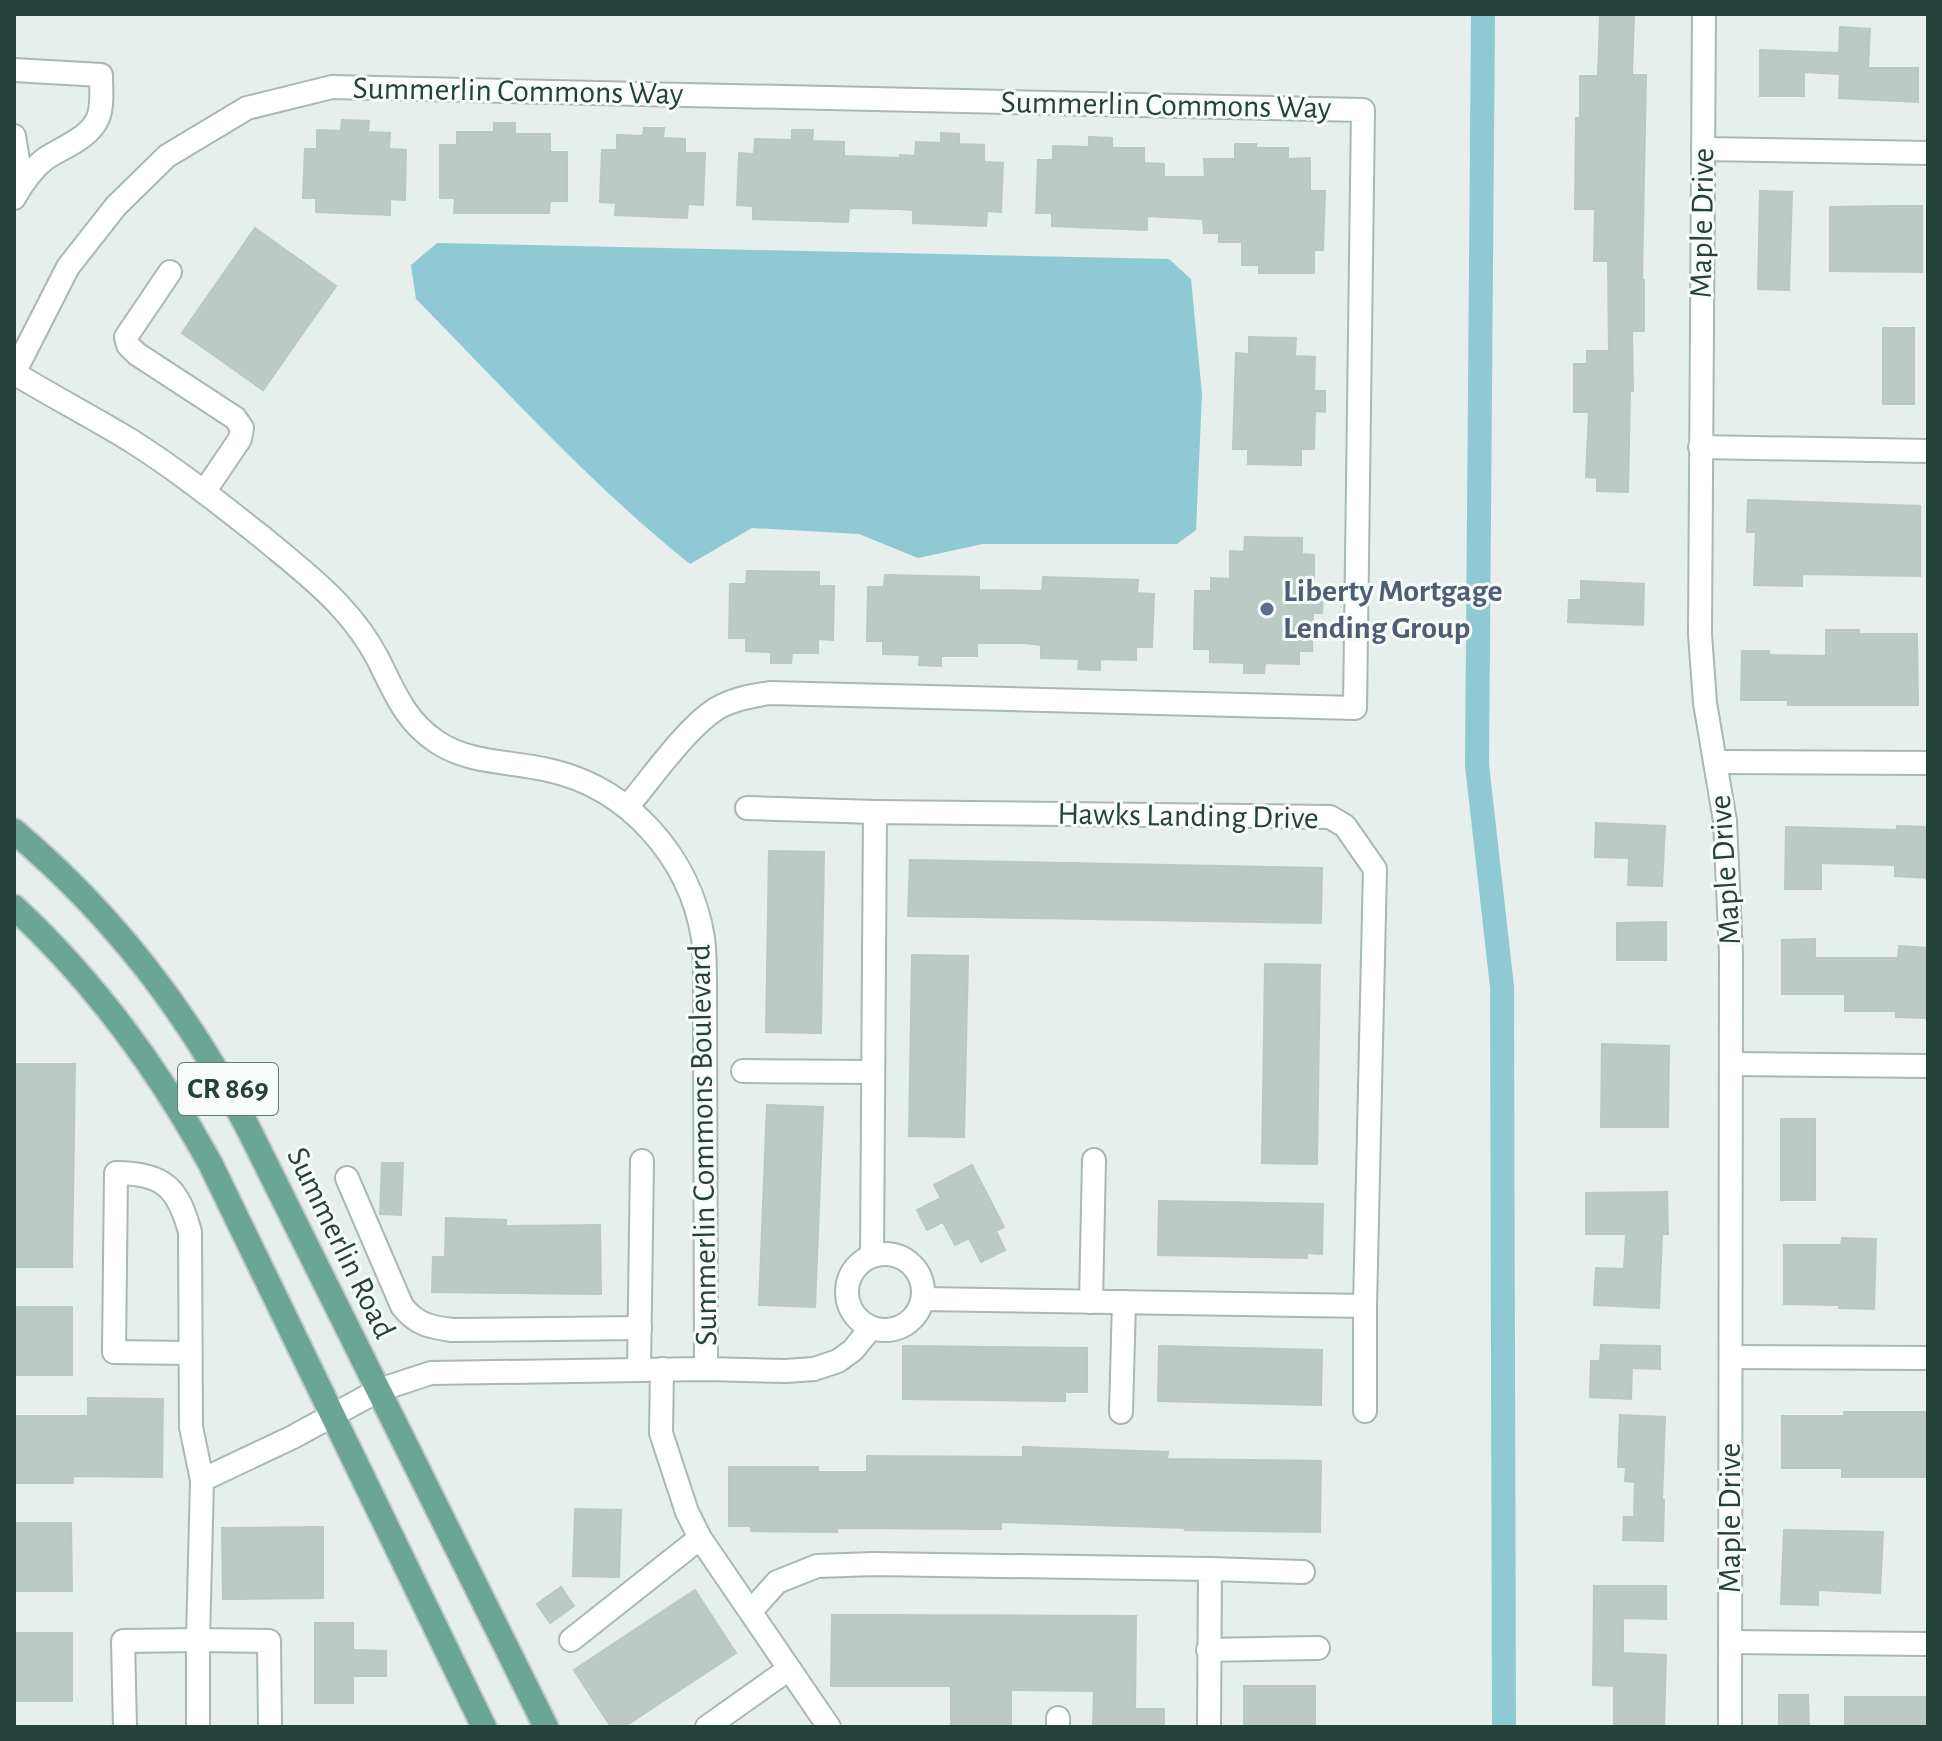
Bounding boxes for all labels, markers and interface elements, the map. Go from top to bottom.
street label: Summerlin Commons Way [352,72,684,110]
street label: Summerlin Commons Way [1000,86,1332,124]
street label: Maple Drive [1685,147,1719,299]
place label: Liberty Mortgage Lending Group [1283,575,1503,644]
marker: Liberty Mortgage Lending Group [1258,600,1276,618]
street label: Maple Drive [1704,794,1746,946]
street label: Hawks Landing Drive [1057,798,1319,834]
street label: Summerlin Commons Boulevard [683,944,723,1346]
road number: CR 869 [178,1063,278,1115]
street label: Summerlin Road [281,1142,401,1344]
street label: Maple Drive [1714,1443,1746,1593]

